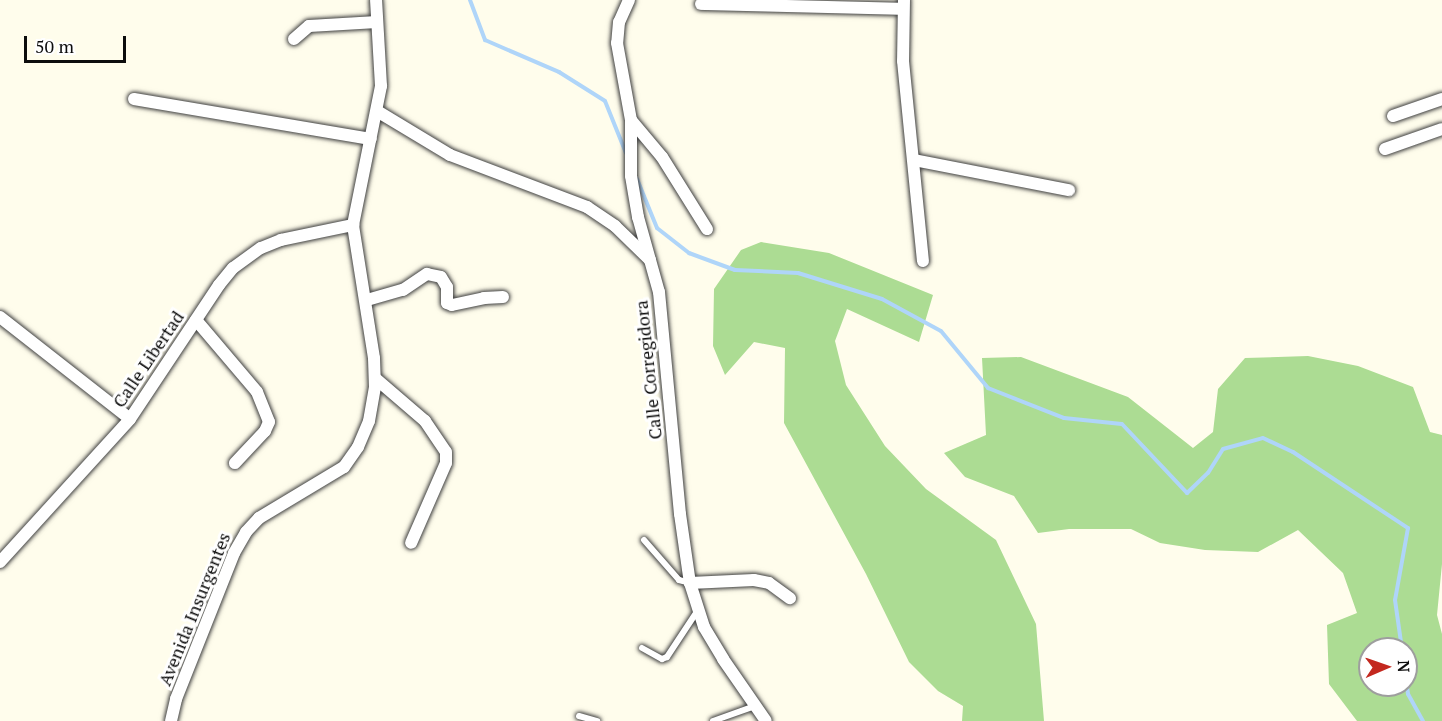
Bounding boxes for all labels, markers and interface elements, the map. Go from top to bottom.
scale bar [27,24,129,62]
text: 50 m [35,34,74,58]
street label: Calle Corregidora [630,299,666,441]
street label: Calle Libertad [108,307,188,411]
street label: Avenida Insurgentes [153,529,235,689]
north arrow [1358,637,1418,697]
text: N [1393,660,1415,673]

